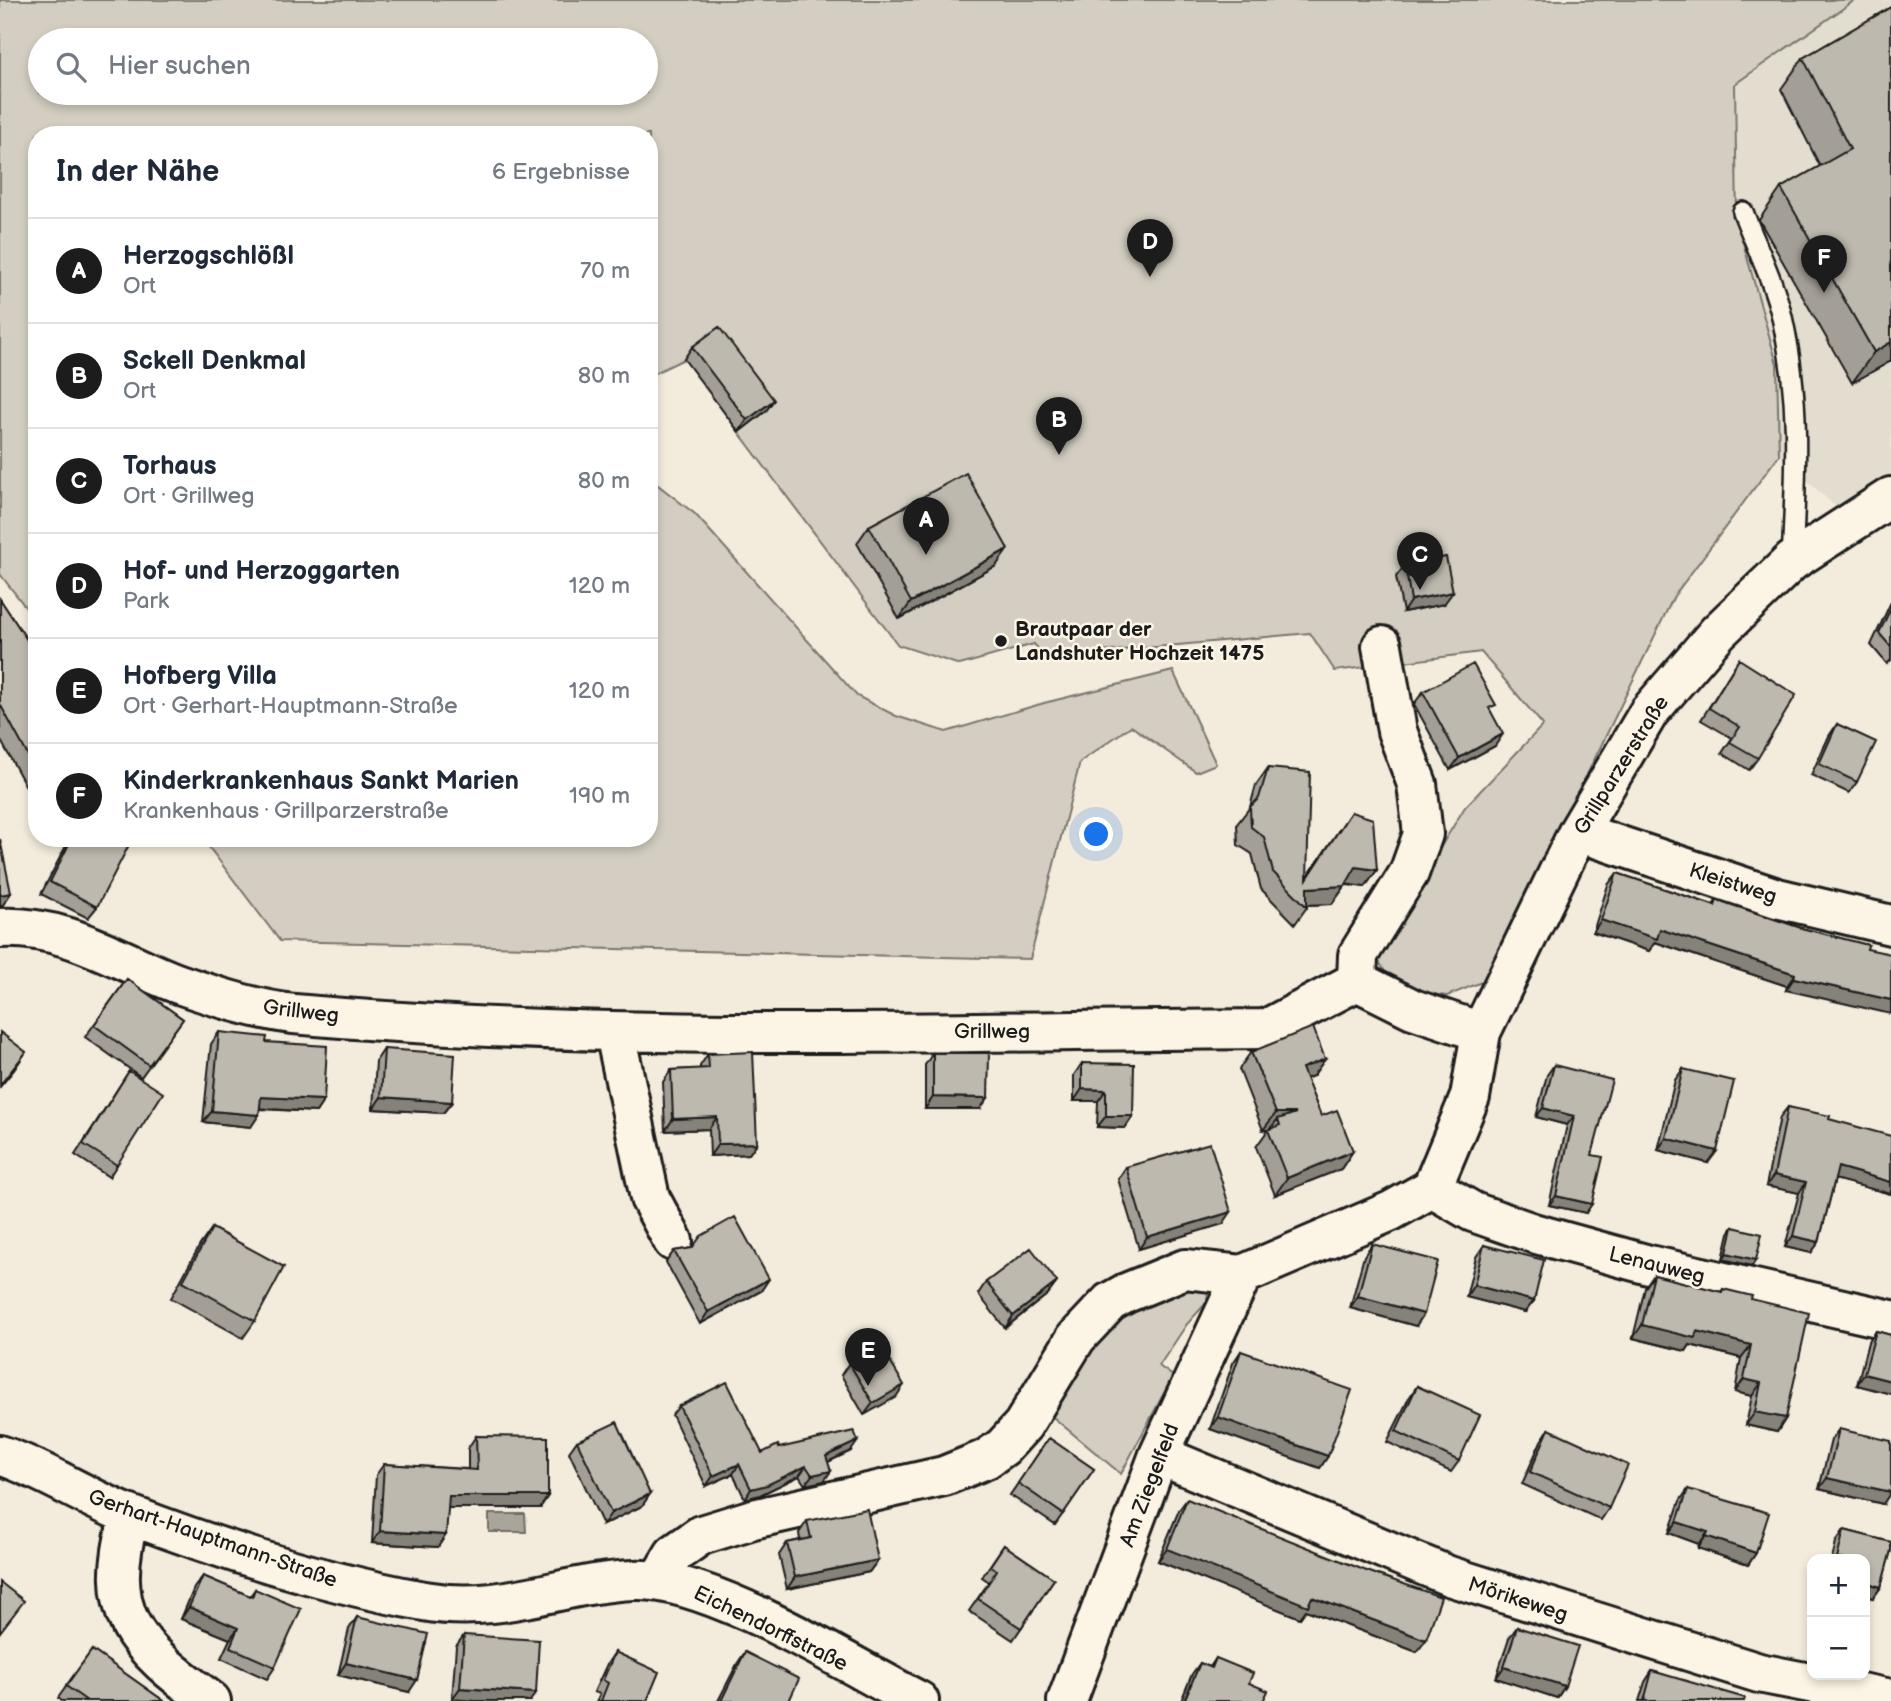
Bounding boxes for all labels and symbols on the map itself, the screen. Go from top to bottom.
pin: D [1127,219,1173,277]
pin: F [1801,235,1847,293]
pin: B [1036,397,1082,455]
pin: A [903,497,949,555]
pin: C [1397,532,1443,590]
place label: Brautpaar der Landshuter Hochzeit 1475 [1015,617,1264,666]
marker: Brautpaar der Landshuter Hochzeit 1475 [993,633,1009,649]
street label: Grillparzerstraße [1569,691,1674,839]
your location [1079,817,1113,851]
street label: Kleistweg [1686,858,1780,909]
street label: Grillweg [262,994,340,1029]
street label: Grillweg [954,1019,1030,1044]
street label: Lenauweg [1606,1242,1707,1289]
pin: E [845,1328,891,1386]
street label: Am Ziegelfeld [1114,1420,1184,1550]
street label: Gerhart-Hauptmann-Straße [85,1484,341,1593]
street label: Mörikeweg [1465,1572,1571,1627]
street label: Eichendorffstraße [690,1580,852,1677]

